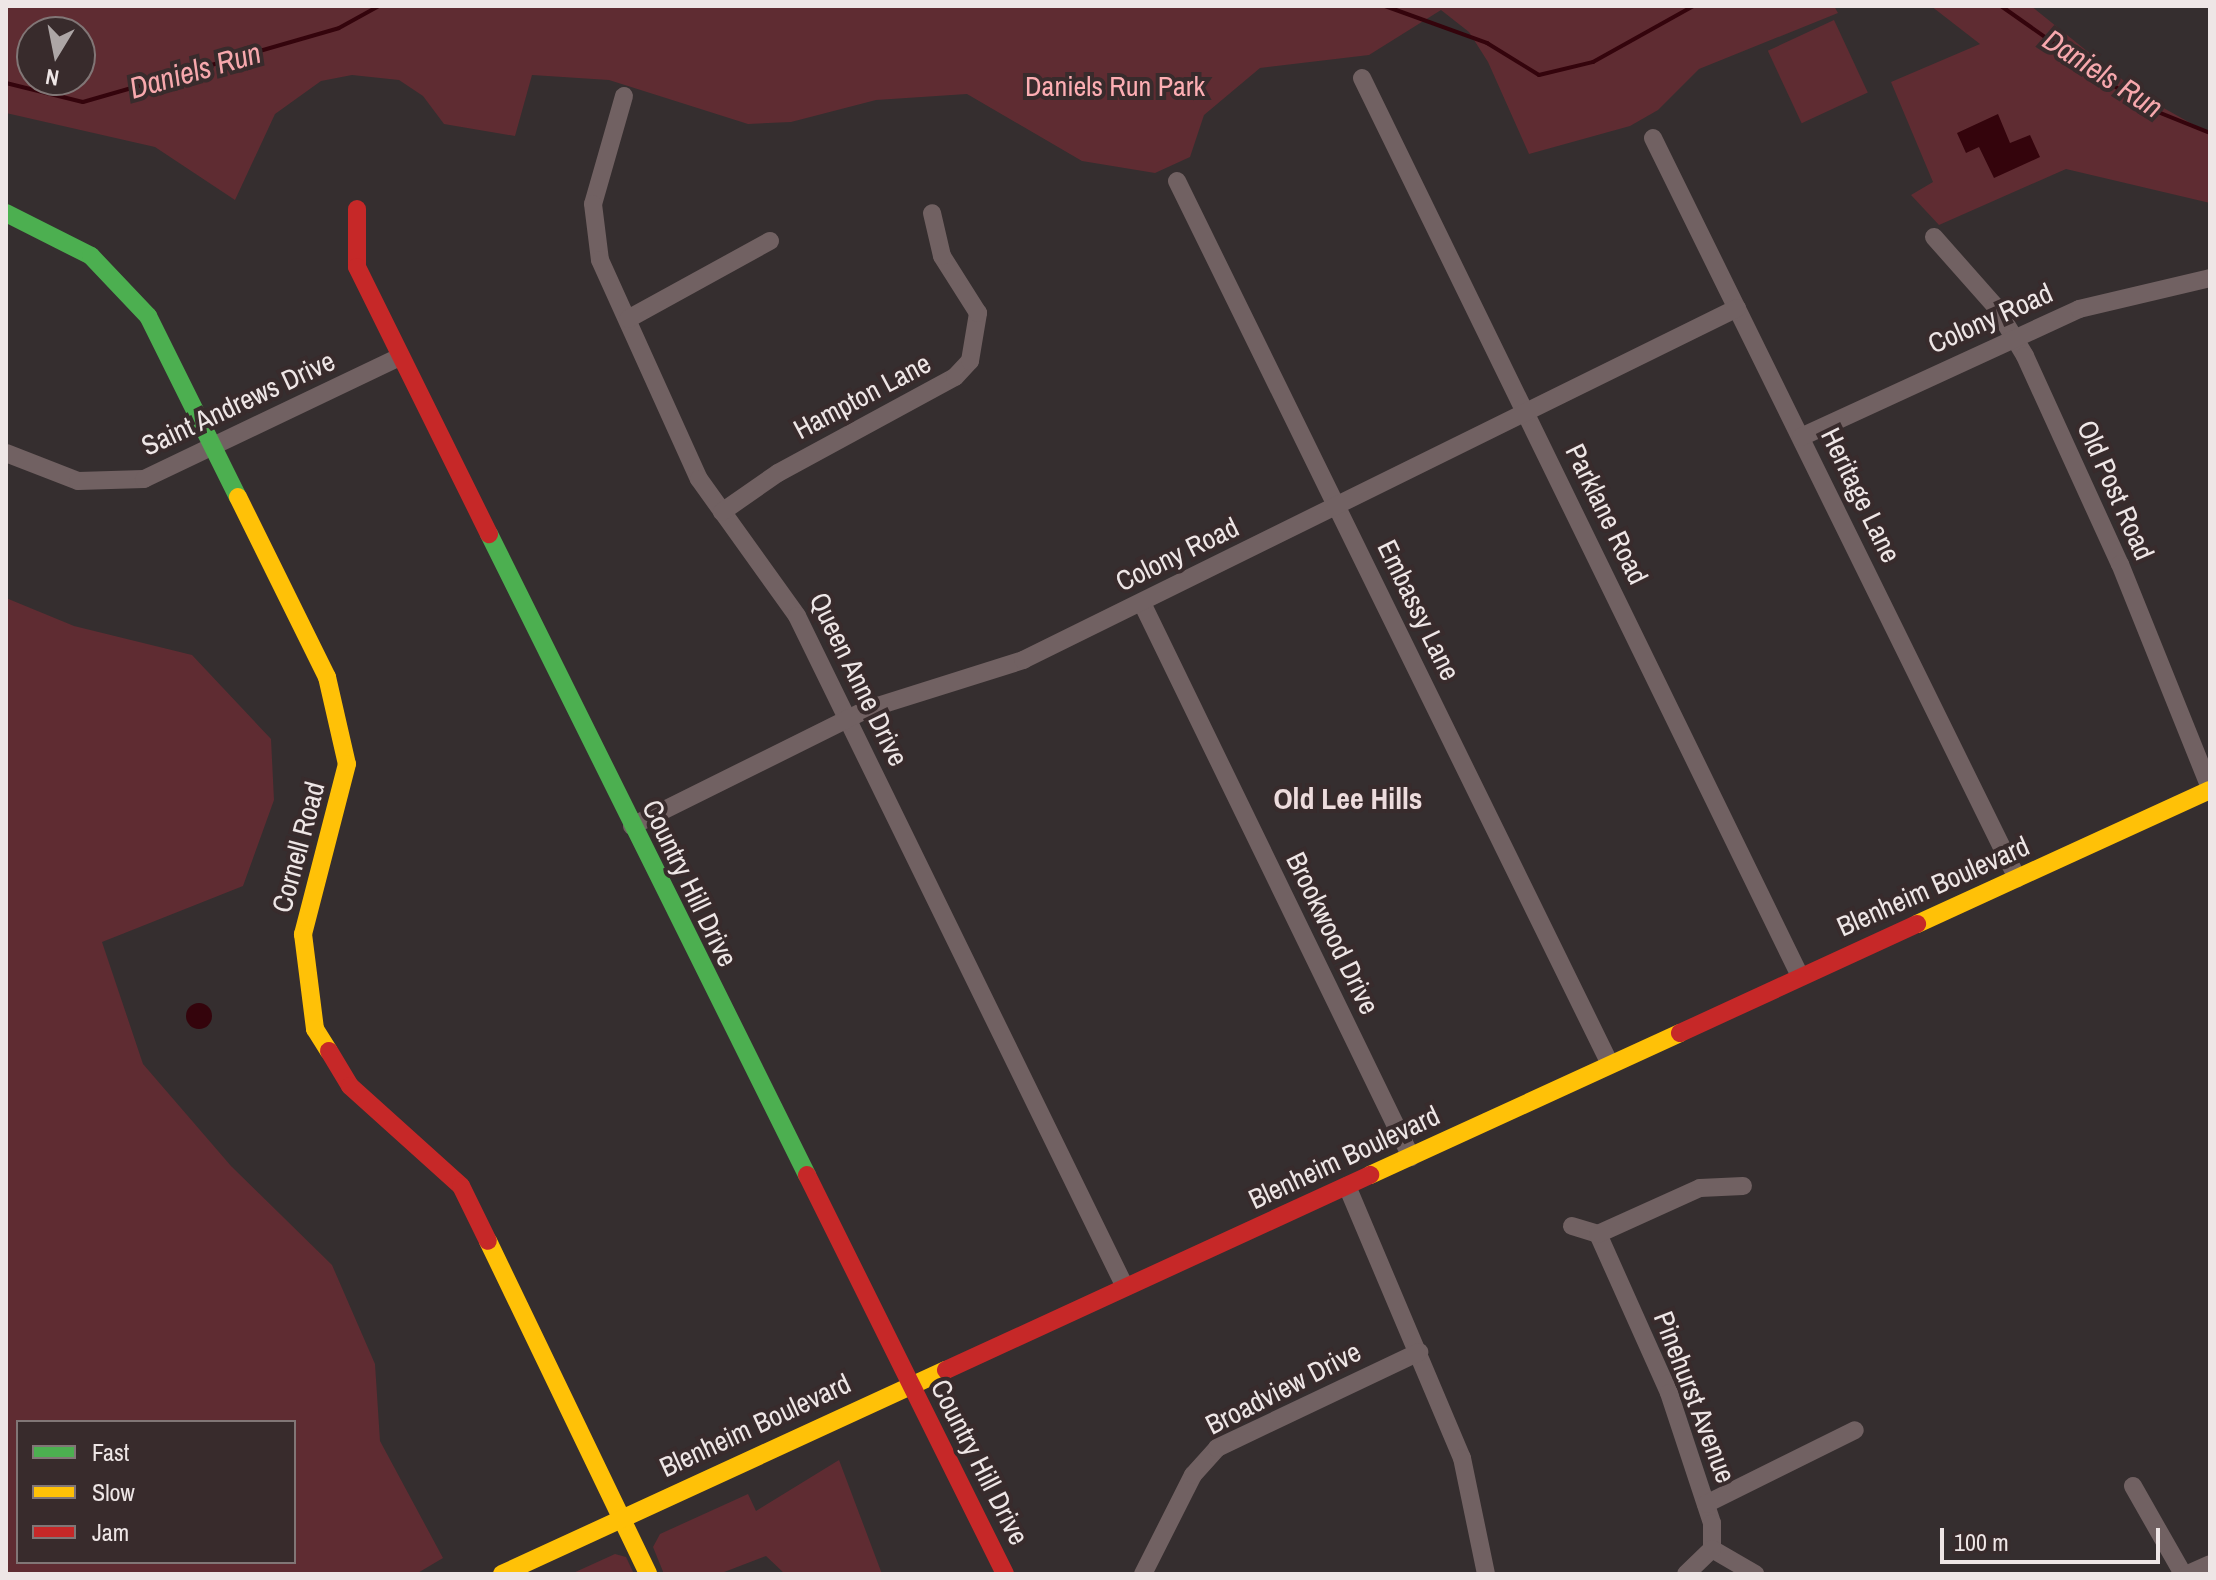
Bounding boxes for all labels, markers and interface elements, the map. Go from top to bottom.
north arrow [16,16,96,96]
water label: Daniels Run [2036,21,2170,125]
water label: Daniels Run [125,34,265,106]
text: N [43,62,61,94]
park label: Daniels Run Park [1025,69,1205,103]
street label: Colony Road [1923,276,2057,360]
street label: Saint Andrews Drive [135,343,341,463]
street label: Hampton Lane [788,346,936,446]
street label: Old Post Road [2070,415,2162,565]
street label: Heritage Lane [1814,422,1908,568]
street label: Parklane Road [1559,438,1655,590]
street label: Colony Road [1110,510,1244,598]
street label: Embassy Lane [1371,534,1467,686]
street label: Queen Anne Drive [802,586,916,772]
street label: Cornell Road [264,778,332,916]
district label: Old Lee Hills [1273,780,1423,816]
street label: Country Hill Drive [635,794,745,972]
street label: Blenheim Boulevard [1832,829,2034,943]
street label: Brookwood Drive [1279,847,1387,1019]
street label: Blenheim Boulevard [1243,1098,1445,1216]
street label: Pinehurst Avenue [1647,1306,1743,1488]
street label: Broadview Drive [1200,1335,1366,1441]
street label: Blenheim Boulevard [654,1366,856,1484]
street label: Country Hill Drive [924,1374,1036,1550]
legend [16,1420,296,1564]
text: Fast [92,1436,129,1468]
text: Slow [92,1476,135,1508]
scale bar [1944,1512,2164,1562]
text: Jam [92,1516,129,1548]
text: 100 m [1954,1526,2009,1558]

